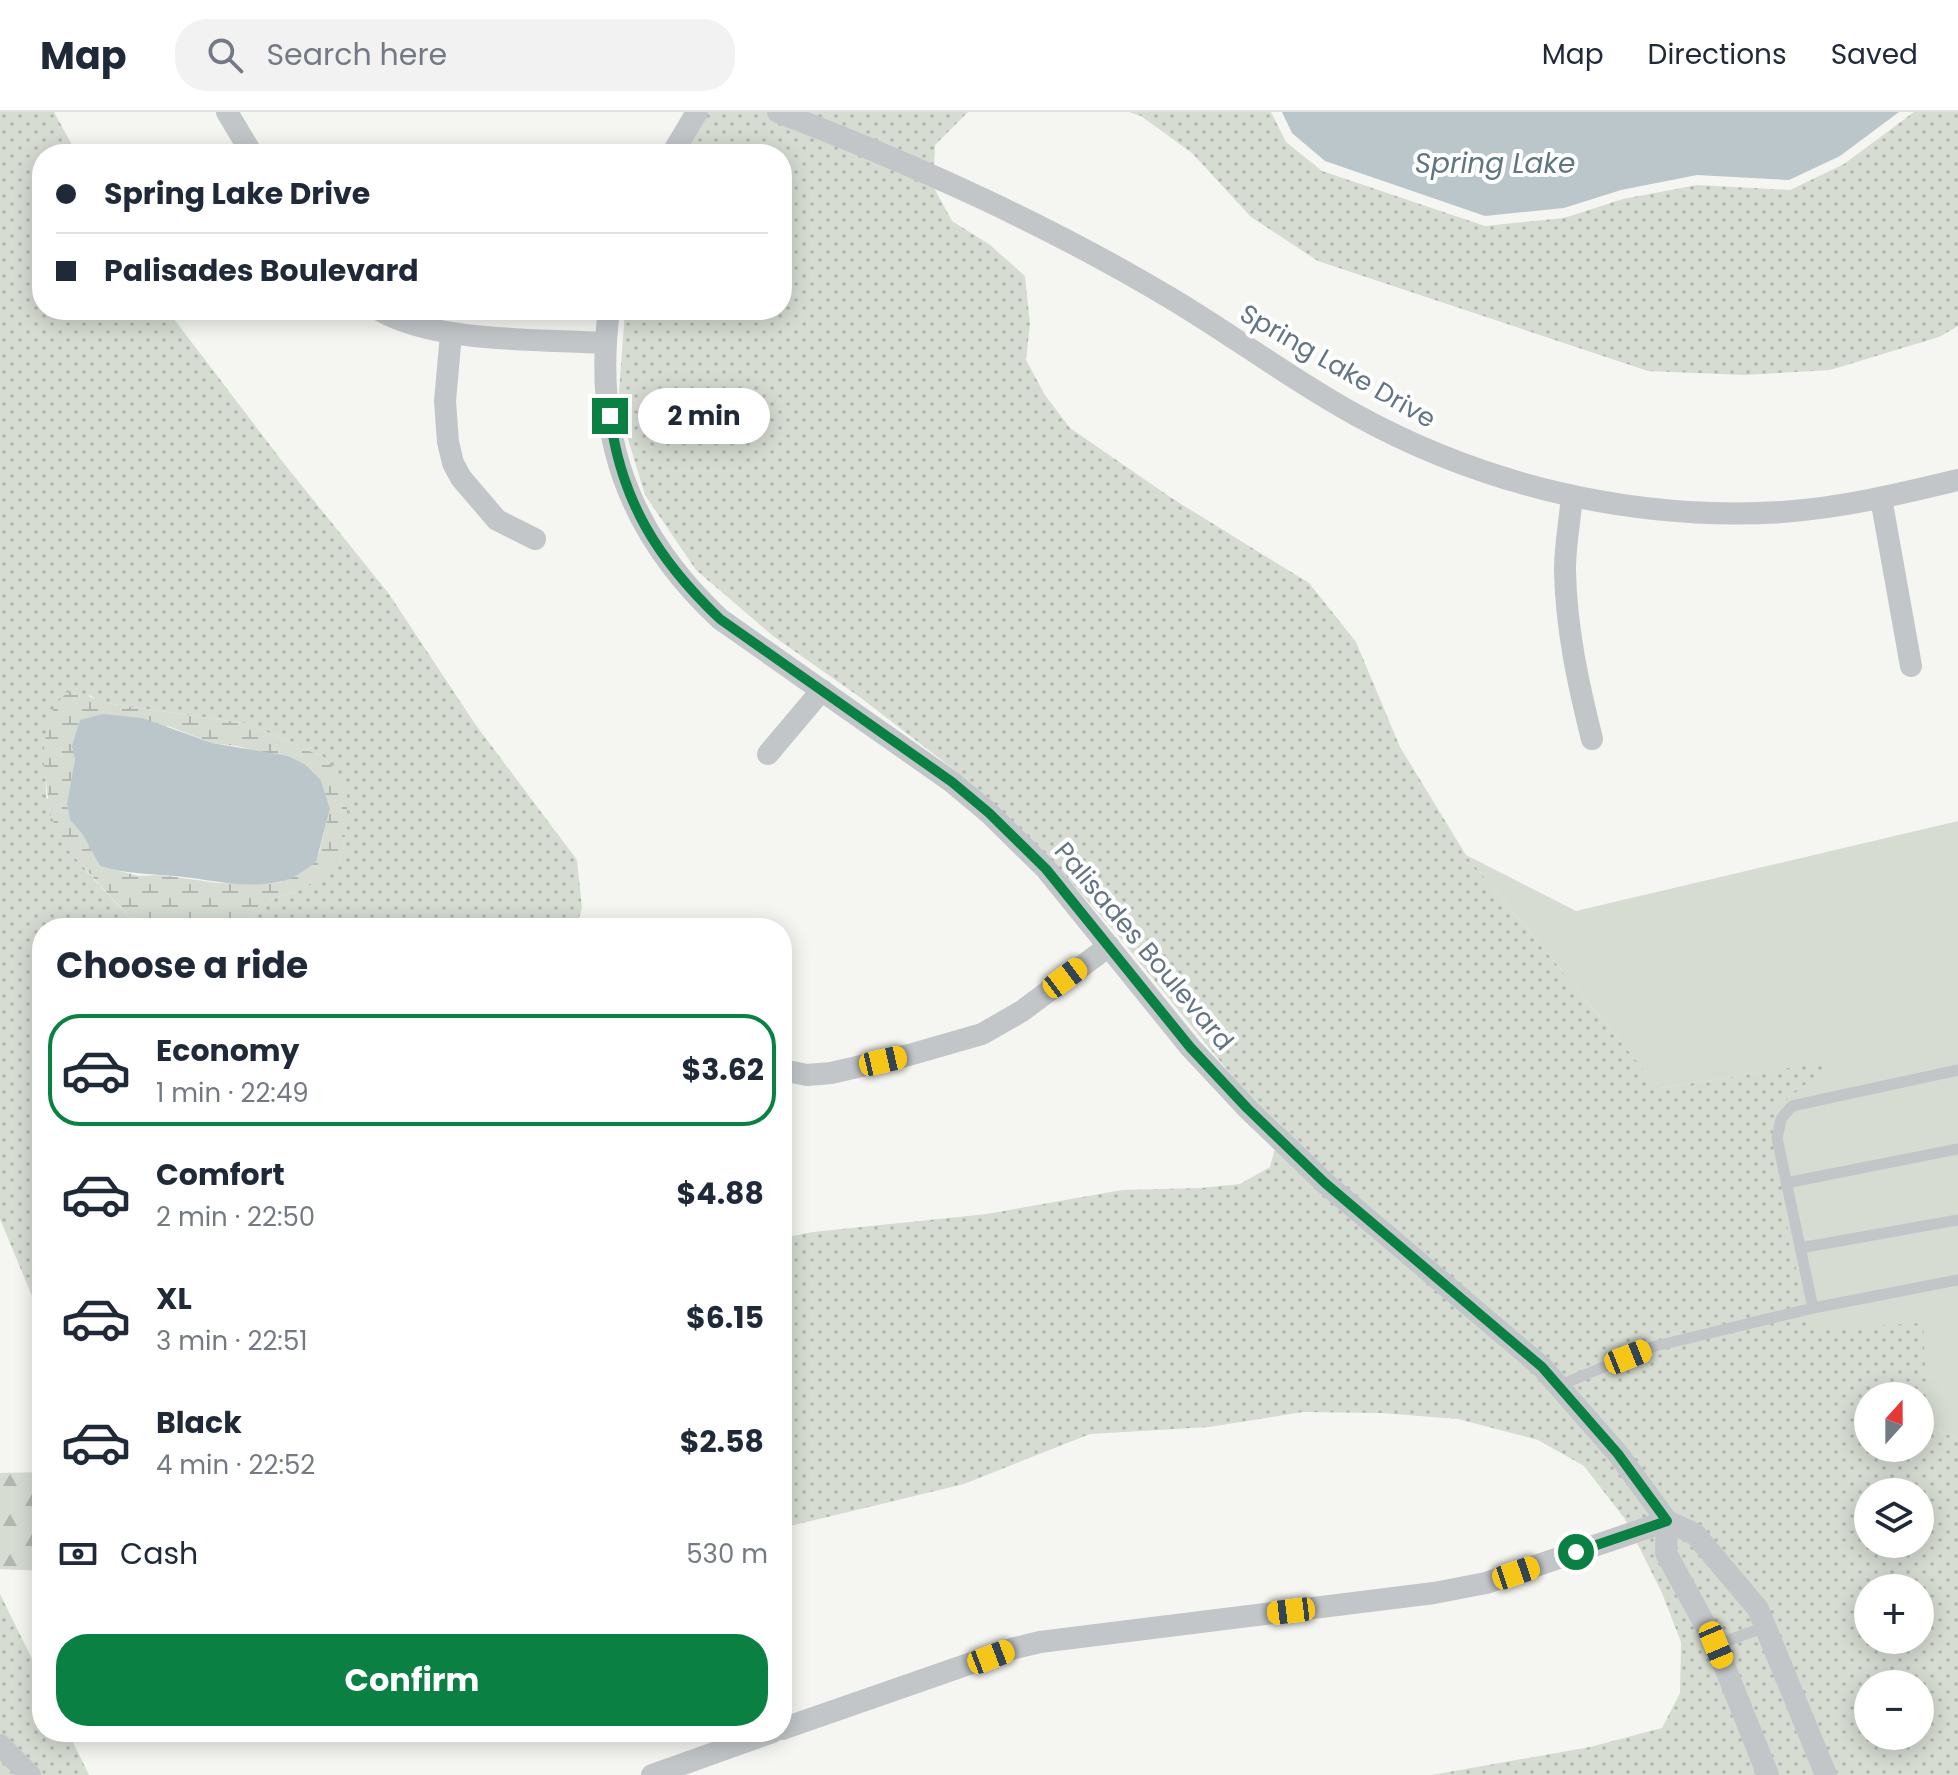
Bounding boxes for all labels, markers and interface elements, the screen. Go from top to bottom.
search box [175,19,735,91]
text: Map [40,29,127,82]
icon: search [203,33,247,77]
text: Search here [267,33,447,76]
text: Map [1542,35,1604,74]
text: Directions [1648,35,1787,74]
text: Saved [1831,35,1918,74]
water label: Spring Lake [1415,144,1575,183]
text: Spring Lake Drive [104,172,370,215]
text: Palisades Boulevard [104,249,419,292]
street label: Spring Lake Drive [1234,295,1442,437]
callout: 2 min [638,388,770,444]
route end [592,398,628,434]
text: 2 min [667,398,741,434]
street label: Palisades Boulevard [1046,834,1242,1058]
text: Choose a ride [56,940,308,991]
car [1039,954,1091,1002]
text: Economy [156,1029,300,1072]
icon: car [60,1034,132,1106]
car [857,1044,909,1078]
text: $3.62 [681,1048,764,1091]
text: 1 min · 22:49 [156,1075,309,1111]
text: Comfort [156,1153,285,1196]
icon: car [60,1158,132,1230]
text: $4.88 [677,1172,764,1215]
text: 2 min · 22:50 [156,1199,315,1235]
text: XL [156,1277,192,1320]
icon: car [60,1282,132,1354]
text: $6.15 [686,1296,764,1339]
text: 3 min · 22:51 [156,1323,308,1359]
car [1601,1337,1655,1377]
north arrow [1854,1382,1934,1462]
map controls [1854,1382,1934,1750]
text: Black [156,1401,242,1444]
icon: car [60,1406,132,1478]
text: $2.58 [680,1420,764,1463]
text: 4 min · 22:52 [156,1447,315,1483]
button: layers [1854,1478,1934,1558]
icon: cash [56,1532,100,1576]
text: Cash [120,1532,198,1575]
route start [1558,1534,1594,1570]
text: 530 m [686,1536,768,1572]
car [1489,1554,1543,1592]
button: + [1854,1574,1934,1654]
car [1266,1596,1316,1626]
car [1696,1618,1736,1672]
button: Confirm [56,1634,768,1726]
car [964,1637,1018,1677]
button: − [1854,1670,1934,1750]

